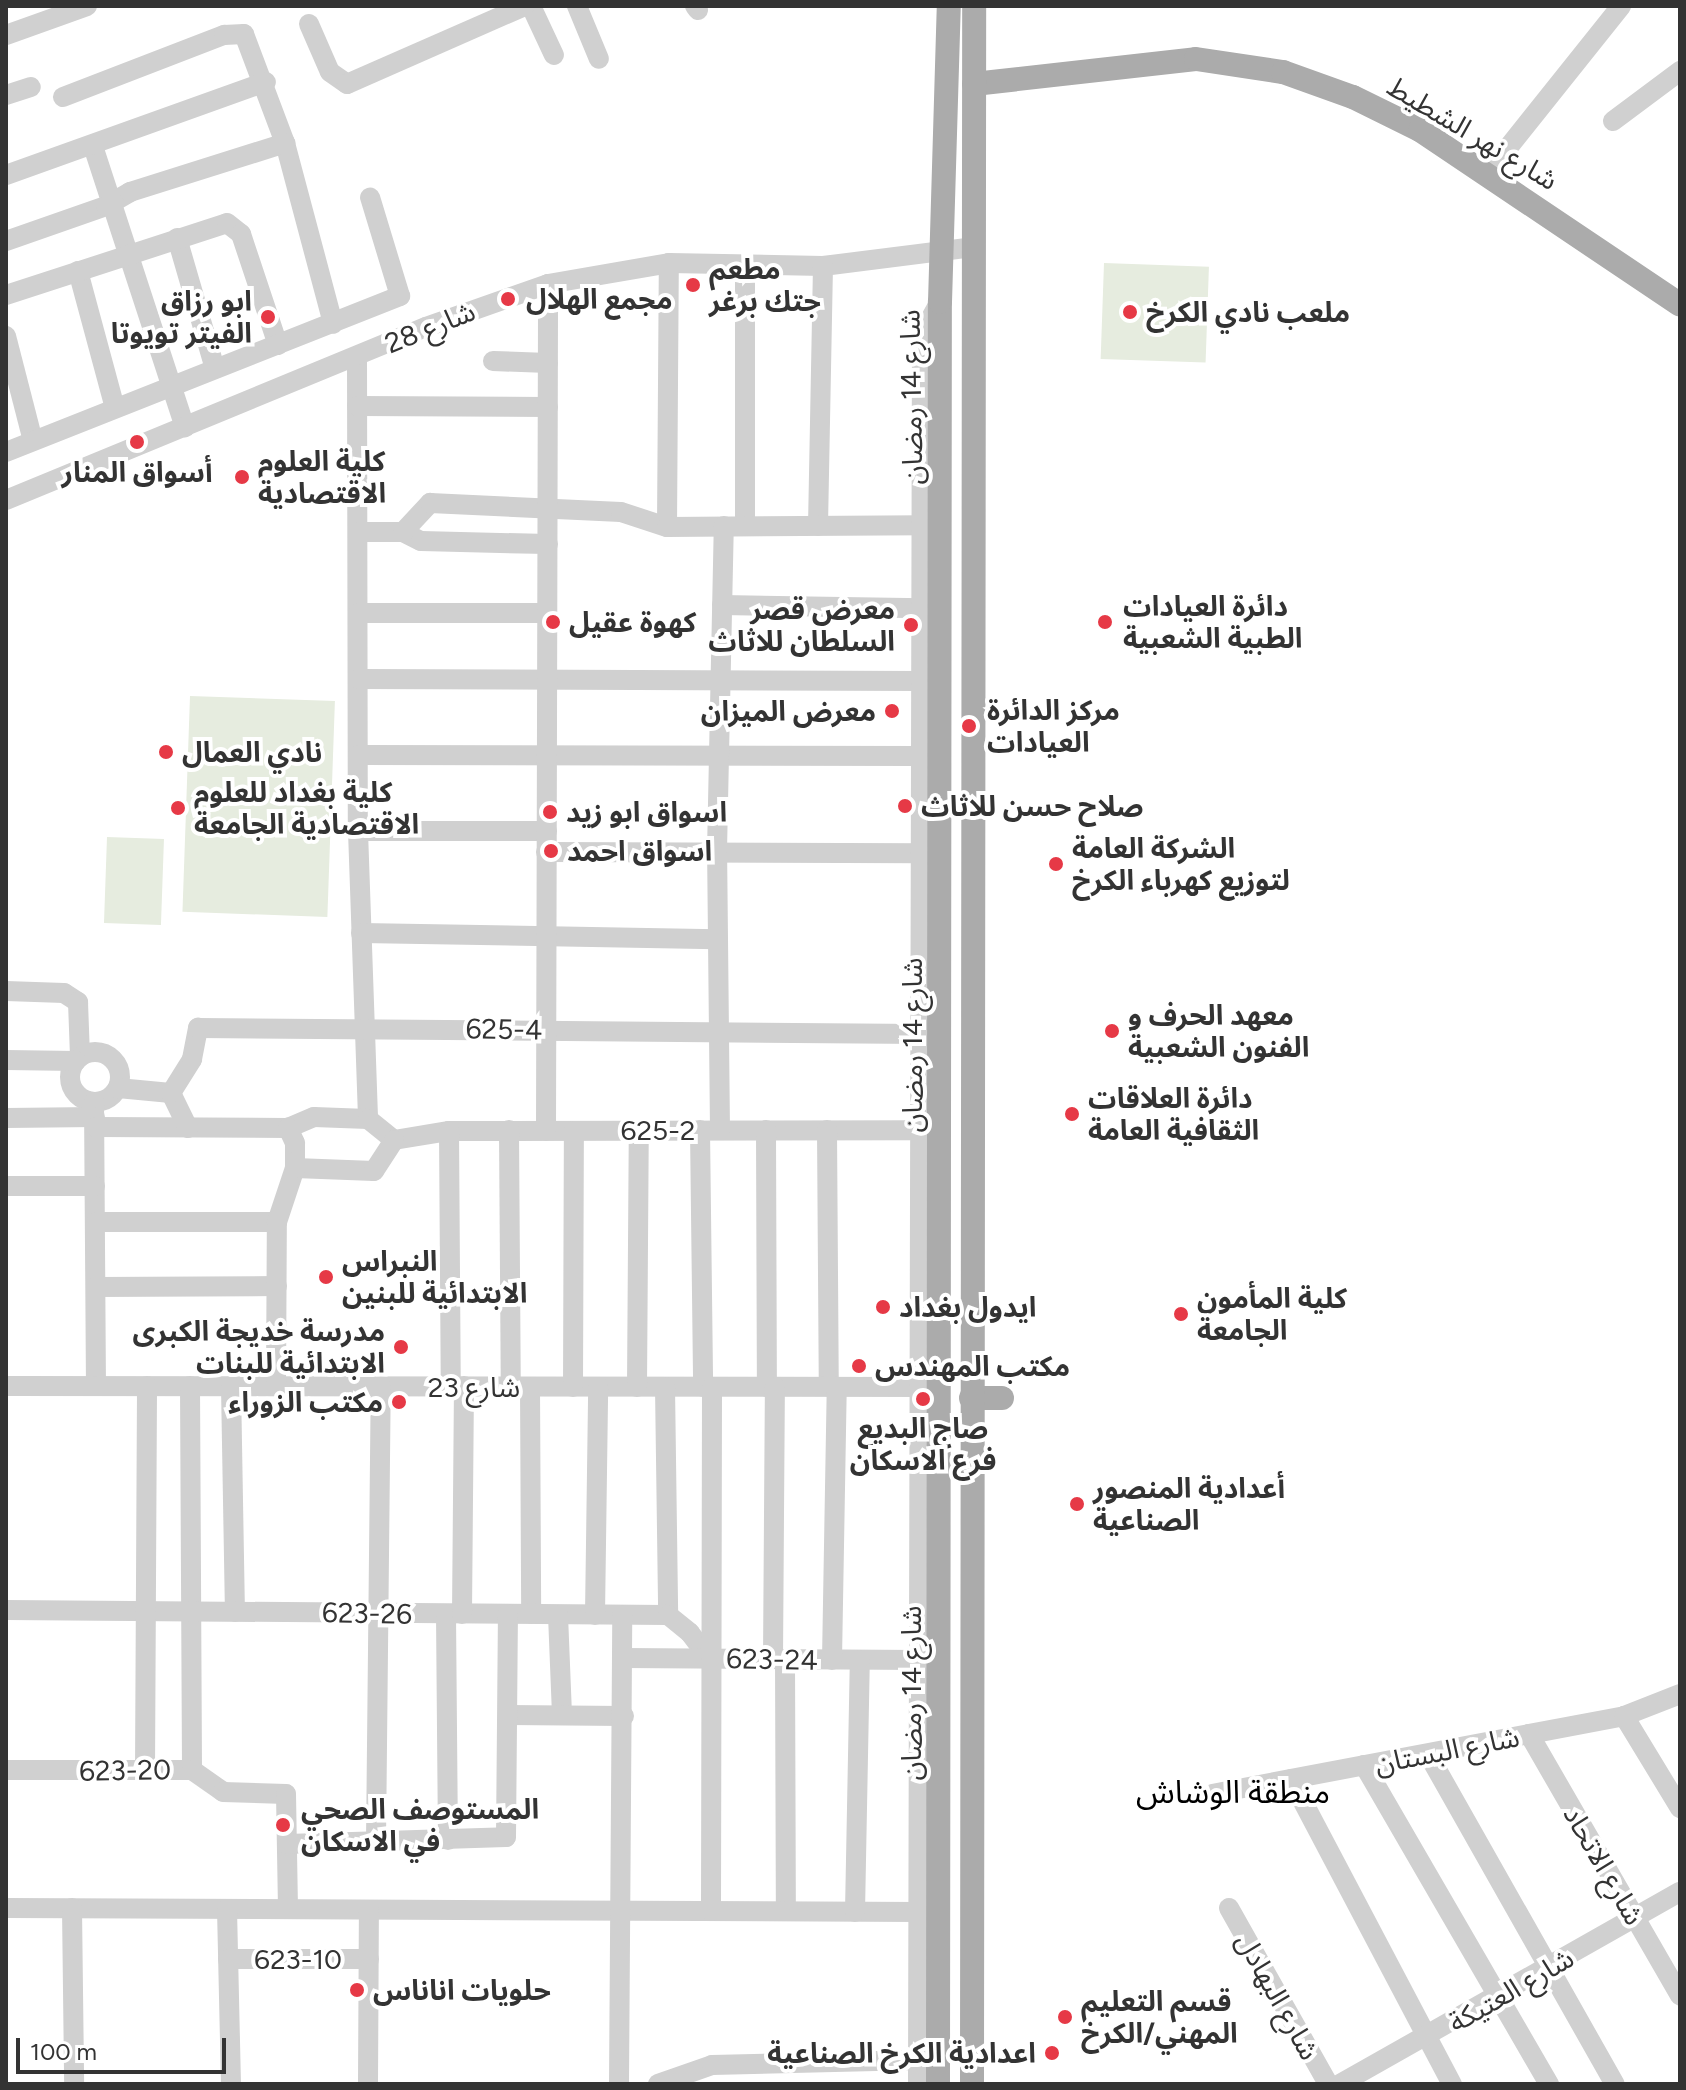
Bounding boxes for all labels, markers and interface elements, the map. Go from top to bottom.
street label: شارع نهر الشطيط [1382,69,1564,197]
place label: مطعم جتك برغر [709,252,821,318]
marker: مطعم جتك برغر [684,276,702,294]
place label: مجمع الهلال [526,282,672,316]
place label: ابو رزاق الفيتر تويوتا [111,284,252,350]
marker: مجمع الهلال [497,288,519,310]
street label: شارع 28 [380,294,480,360]
place label: ملعب نادي الكرخ [1146,295,1350,329]
marker: ملعب نادي الكرخ [1121,303,1139,321]
marker: ابو رزاق الفيتر تويوتا [259,308,277,326]
street label: شارع 14 رمضان [893,309,929,485]
marker: أسواق المنار [128,433,146,451]
place label: كلية العلوم الاقتصادية [258,444,386,510]
place label: أسواق المنار [61,455,213,489]
marker: كلية العلوم الاقتصادية [233,468,251,486]
place label: دائرة العيادات الطبية الشعبية [1123,589,1302,655]
place label: معرض قصر السلطان للاثاث [708,592,895,658]
place label: كهوة عقيل [569,605,696,639]
marker: دائرة العيادات الطبية الشعبية [1094,611,1116,633]
marker: كهوة عقيل [544,613,562,631]
marker: معرض قصر السلطان للاثاث [902,616,920,634]
place label: مركز الدائرة العيادات [987,693,1120,759]
place label: معرض الميزان [701,694,876,728]
marker: معرض الميزان [883,702,901,720]
marker: مركز الدائرة العيادات [958,715,980,737]
place label: نادي العمال [182,735,322,769]
marker: نادي العمال [157,743,175,761]
place label: كلية بغداد للعلوم الاقتصادية الجامعة [194,775,419,841]
place label: صلاح حسن للاثاث [921,789,1144,823]
place label: اسواق ابو زيد [566,795,727,829]
marker: صلاح حسن للاثاث [896,797,914,815]
marker: كلية بغداد للعلوم الاقتصادية الجامعة [169,799,187,817]
marker: اسواق ابو زيد [541,803,559,821]
place label: الشركة العامة لتوزيع كهرباء الكرخ [1072,831,1290,897]
place label: اسواق احمد [567,834,712,868]
marker: اسواق احمد [542,842,560,860]
marker: الشركة العامة لتوزيع كهرباء الكرخ [1047,855,1065,873]
street label: شارع 14 رمضان [895,957,929,1133]
place label: معهد الحرف و الفنون الشعبية [1128,998,1309,1064]
street label: 625-4 [465,1012,543,1046]
marker: معهد الحرف و الفنون الشعبية [1103,1022,1121,1040]
place label: دائرة العلاقات الثقافية العامة [1088,1081,1259,1147]
marker: دائرة العلاقات الثقافية العامة [1063,1105,1081,1123]
street label: 625-2 [621,1113,695,1147]
place label: النبراس الابتدائية للبنين [342,1244,527,1310]
marker: النبراس الابتدائية للبنين [317,1268,335,1286]
place label: كلية المأمون الجامعة [1197,1281,1347,1347]
place label: ايدول بغداد [899,1290,1036,1324]
marker: ايدول بغداد [874,1298,892,1316]
marker: كلية المأمون الجامعة [1172,1305,1190,1323]
place label: مدرسة خديجة الكبرى الابتدائية للبنات [133,1314,385,1380]
marker: مدرسة خديجة الكبرى الابتدائية للبنات [392,1338,410,1356]
place label: مكتب المهندس [875,1349,1070,1383]
marker: مكتب المهندس [850,1357,868,1375]
street label: شارع 23 [428,1370,520,1404]
place label: مكتب الزوراء [228,1385,383,1419]
marker: صاج البديع فرع الاسكان [914,1390,932,1408]
marker: مكتب الزوراء [390,1393,408,1411]
place label: صاج البديع فرع الاسكان [850,1411,996,1477]
place label: أعدادية المنصور الصناعية [1093,1471,1285,1537]
marker: أعدادية المنصور الصناعية [1068,1495,1086,1513]
street label: 623-26 [322,1595,412,1631]
street label: شارع 14 رمضان [894,1605,928,1781]
street label: 623-24 [726,1641,818,1677]
street label: شارع البستان [1372,1720,1522,1780]
street label: 623-20 [79,1752,171,1788]
district label: منطقة الوشاش [1136,1773,1330,1811]
place label: المستوصف الصحي في الاسكان [301,1792,539,1858]
street label: شارع الاتحاد [1556,1799,1652,1931]
marker: المستوصف الصحي في الاسكان [272,1814,294,1836]
street label: شارع البهادل [1229,1927,1327,2065]
street label: شارع العتيکة [1443,1941,1579,2039]
street label: 623-10 [254,1942,342,1976]
place label: حلويات اناناس [373,1973,551,2007]
marker: حلويات اناناس [348,1981,366,1999]
place label: قسم التعليم المهني/الكرخ [1081,1984,1238,2050]
marker: قسم التعليم المهني/الكرخ [1056,2008,1074,2026]
scale bar [20,2022,230,2072]
place label: اعدادية الكرخ الصناعية [767,2036,1036,2070]
text: 100 m [30,2037,97,2066]
marker: اعدادية الكرخ الصناعية [1043,2044,1061,2062]

